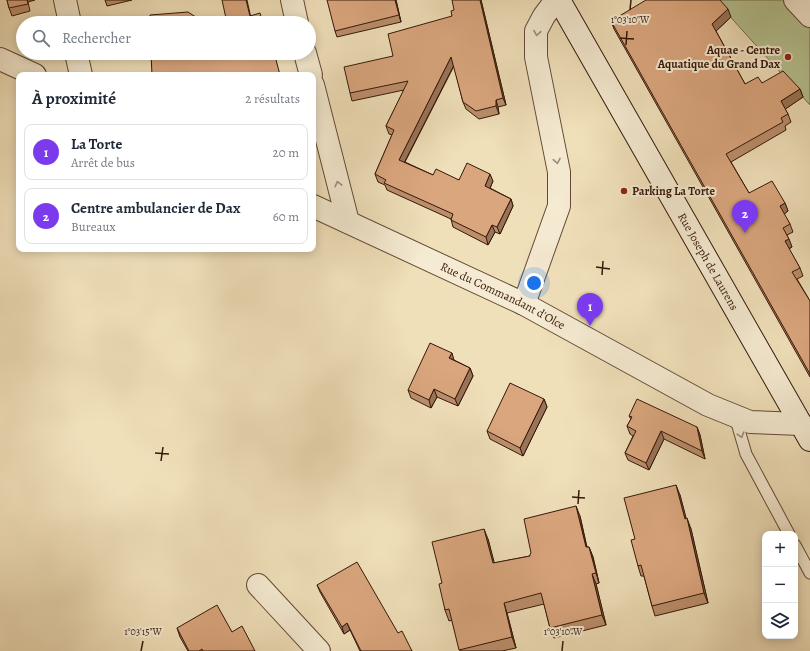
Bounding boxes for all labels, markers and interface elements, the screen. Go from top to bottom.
text: 1°03'10"W [611,13,650,26]
search box [16,16,316,60]
icon: search [30,27,52,49]
text: Rechercher [62,28,131,48]
one-way arrow [533,30,542,36]
place label: Aquae - Centre Aquatique du Grand Dax [657,42,780,72]
marker: Aquae - Centre Aquatique du Grand Dax [783,52,793,62]
text: À proximité [32,87,116,110]
text: 2 résultats [245,90,300,107]
text: La Torte [71,134,122,154]
text: 1 [44,144,48,161]
text: 20 m [273,144,299,161]
text: Arrêt de bus [71,154,135,171]
one-way arrow [552,158,560,164]
one-way arrow [334,181,343,188]
place label: Parking La Torte [632,183,716,199]
marker: Parking La Torte [619,186,629,196]
text: Centre ambulancier de Dax [71,198,240,218]
pin: 2 [732,200,758,233]
text: 2 [43,208,49,225]
text: 60 m [273,208,299,225]
street label: Rue Joseph de Laurens [674,210,742,313]
text: Bureaux [71,218,116,235]
street label: Rue du Commandant d'Olce [438,258,568,333]
your location [524,273,544,293]
pin: 1 [577,293,603,326]
one-way arrow [736,431,745,438]
map controls [762,531,798,639]
button: + [762,531,798,567]
button: − [762,567,798,603]
button: layers [762,603,798,639]
text: 1°03'15"W [124,625,163,638]
text: 1°03'10"W [544,625,583,638]

